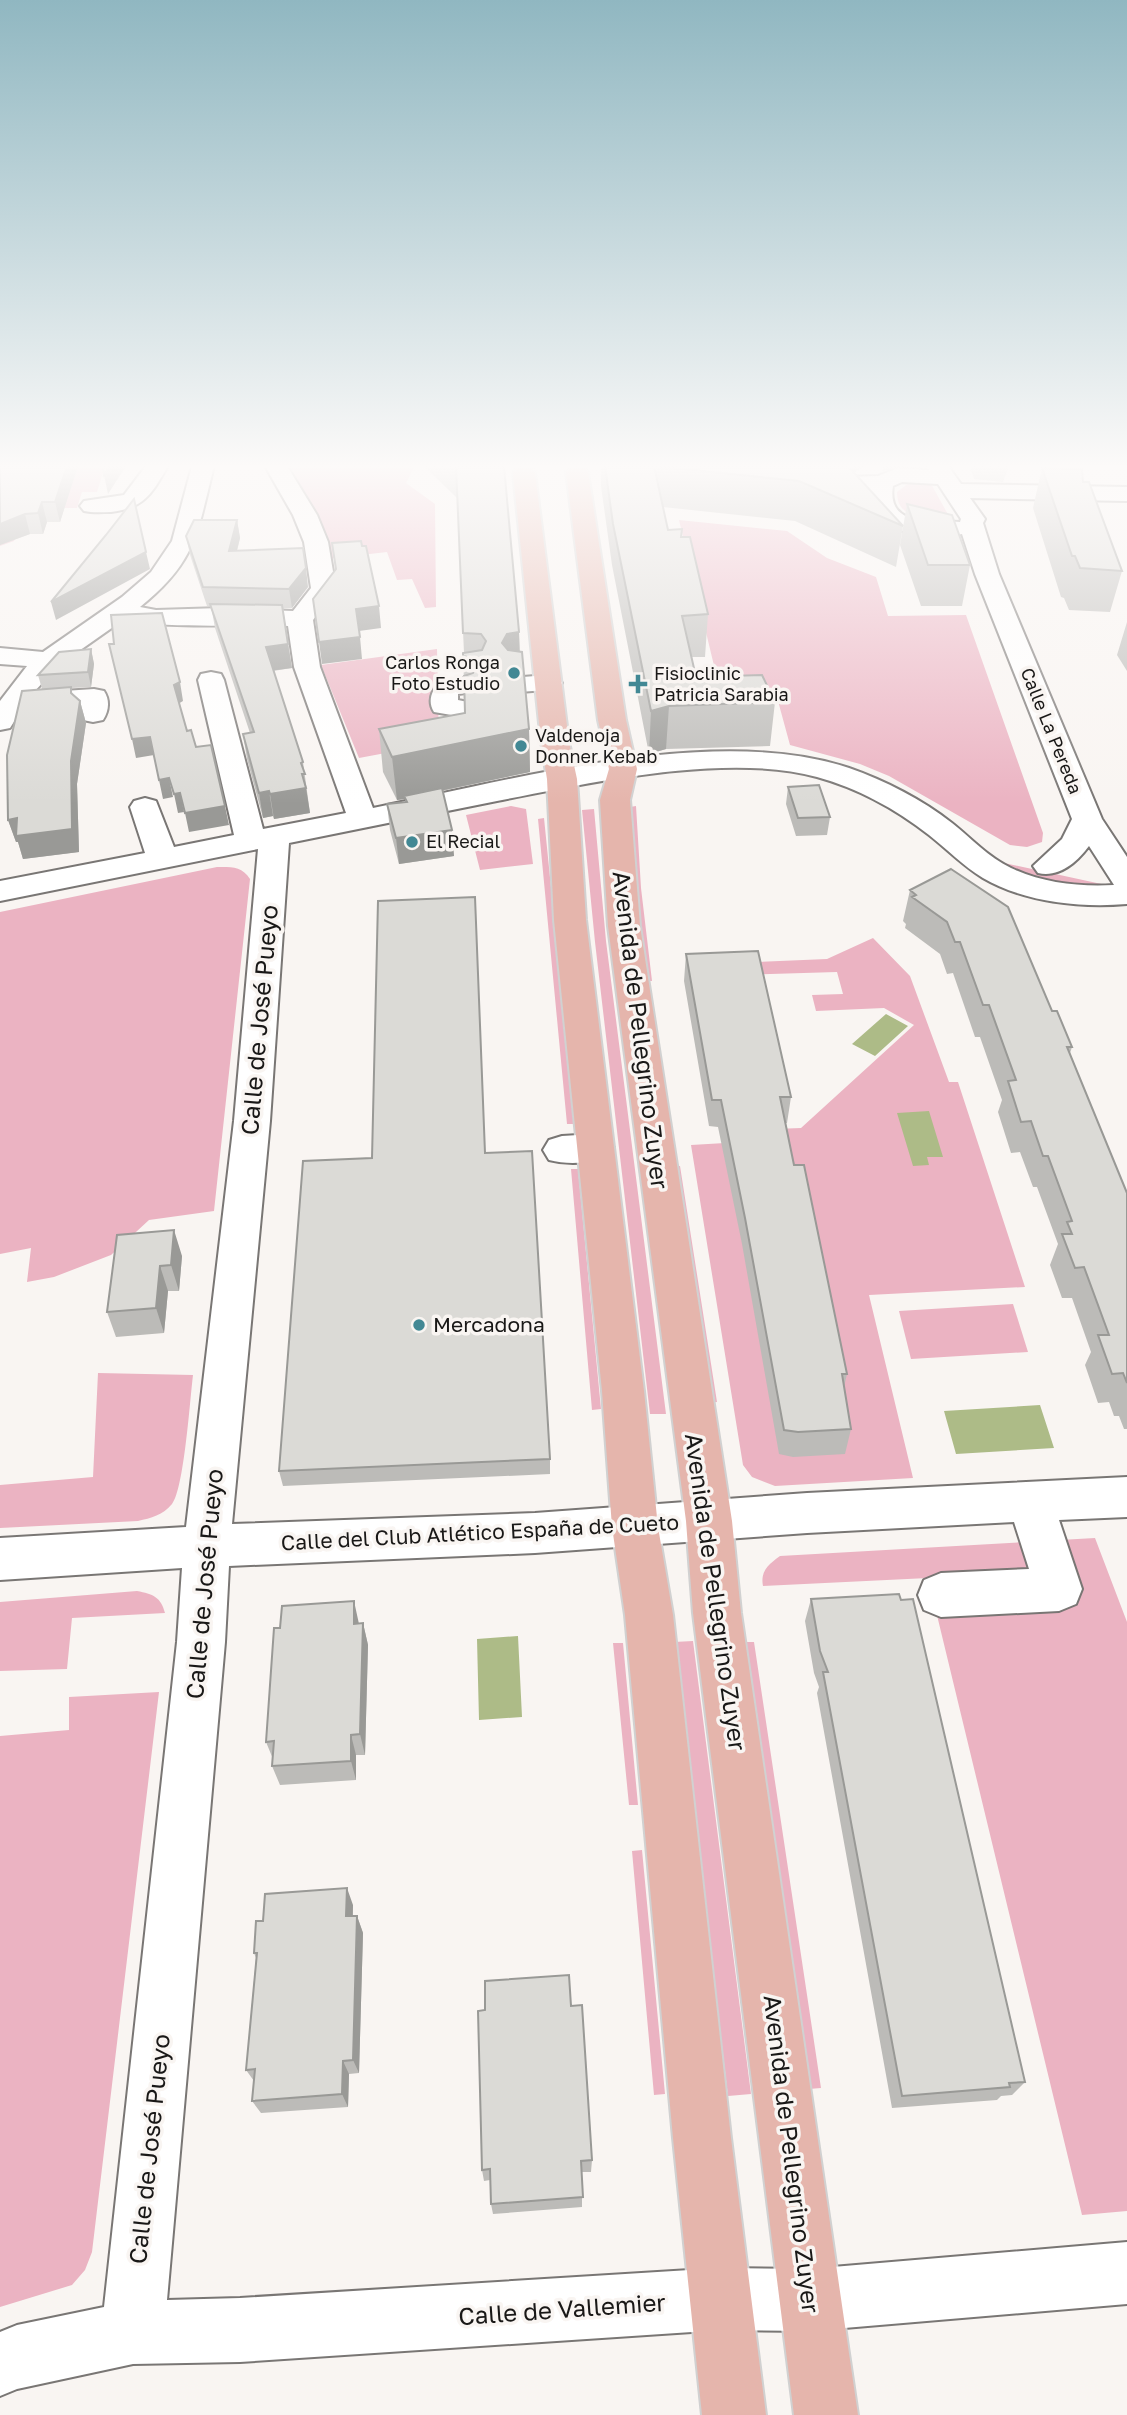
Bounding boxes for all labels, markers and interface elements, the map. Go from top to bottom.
place label: Carlos Ronga Foto Estudio [385,651,500,694]
place label: Fisioclinic Patricia Sarabia [654,662,789,705]
street label: Calle La Pereda [1017,664,1087,797]
marker: Carlos Ronga Foto Estudio [506,665,522,681]
marker: Fisioclinic Patricia Sarabia [628,674,648,694]
place label: Valdenoja Donner Kebab [535,724,657,767]
marker: Valdenoja Donner Kebab [513,738,529,754]
place label: El Recial [426,830,501,852]
marker: El Recial [404,834,420,850]
street label: Avenida de Pellegrino Zuyer [608,869,675,1191]
street label: Calle de José Pueyo [234,904,283,1136]
place label: Mercadona [433,1311,545,1337]
marker: Mercadona [411,1317,427,1333]
street label: Avenida de Pellegrino Zuyer [680,1431,753,1753]
street label: Calle de José Pueyo [179,1468,228,1700]
street label: Calle del Club Atlético España de Cueto [280,1509,680,1555]
street label: Avenida de Pellegrino Zuyer [759,1993,826,2315]
street label: Calle de José Pueyo [122,2032,175,2265]
street label: Calle de Vallemier [457,2287,667,2330]

